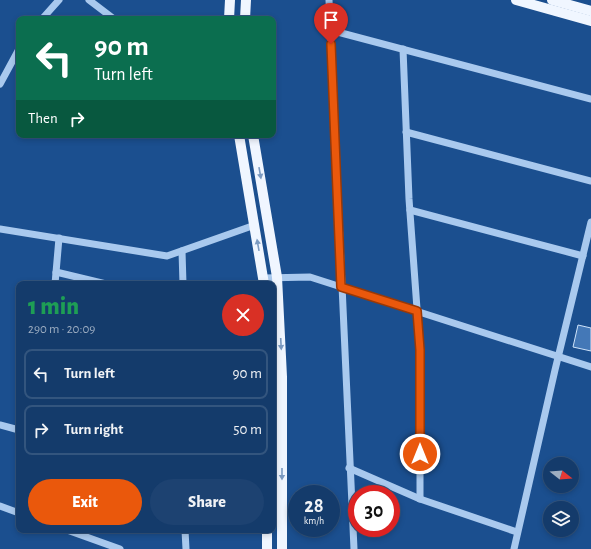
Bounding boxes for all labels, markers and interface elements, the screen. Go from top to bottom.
pin [314,3,348,44]
icon: arrive [320,9,342,31]
icon: left [28,32,80,84]
text: 90 m [94,33,149,61]
text: Turn left [94,66,153,84]
icon: right [66,108,88,130]
text: Then [28,111,58,126]
one-way arrow [257,167,263,179]
one-way arrow [255,239,261,252]
button: close [222,294,264,336]
text: 1 min [28,295,79,319]
text: 290 m · 20:09 [28,323,95,336]
one-way arrow [277,338,284,350]
icon: left [30,363,52,385]
text: Turn left [64,366,115,381]
text: 90 m [233,366,262,381]
icon: right [30,419,52,441]
text: Turn right [64,422,123,437]
text: 50 m [233,422,262,437]
position arrow [399,433,441,475]
north arrow [543,457,579,493]
map controls [543,457,579,537]
one-way arrow [279,468,285,481]
button: Exit [28,479,142,525]
button: Share [150,479,264,525]
speed limit sign: 30 [348,485,400,537]
text: 28 [304,496,324,516]
button: layers [543,501,579,537]
text: km/h [304,516,324,526]

